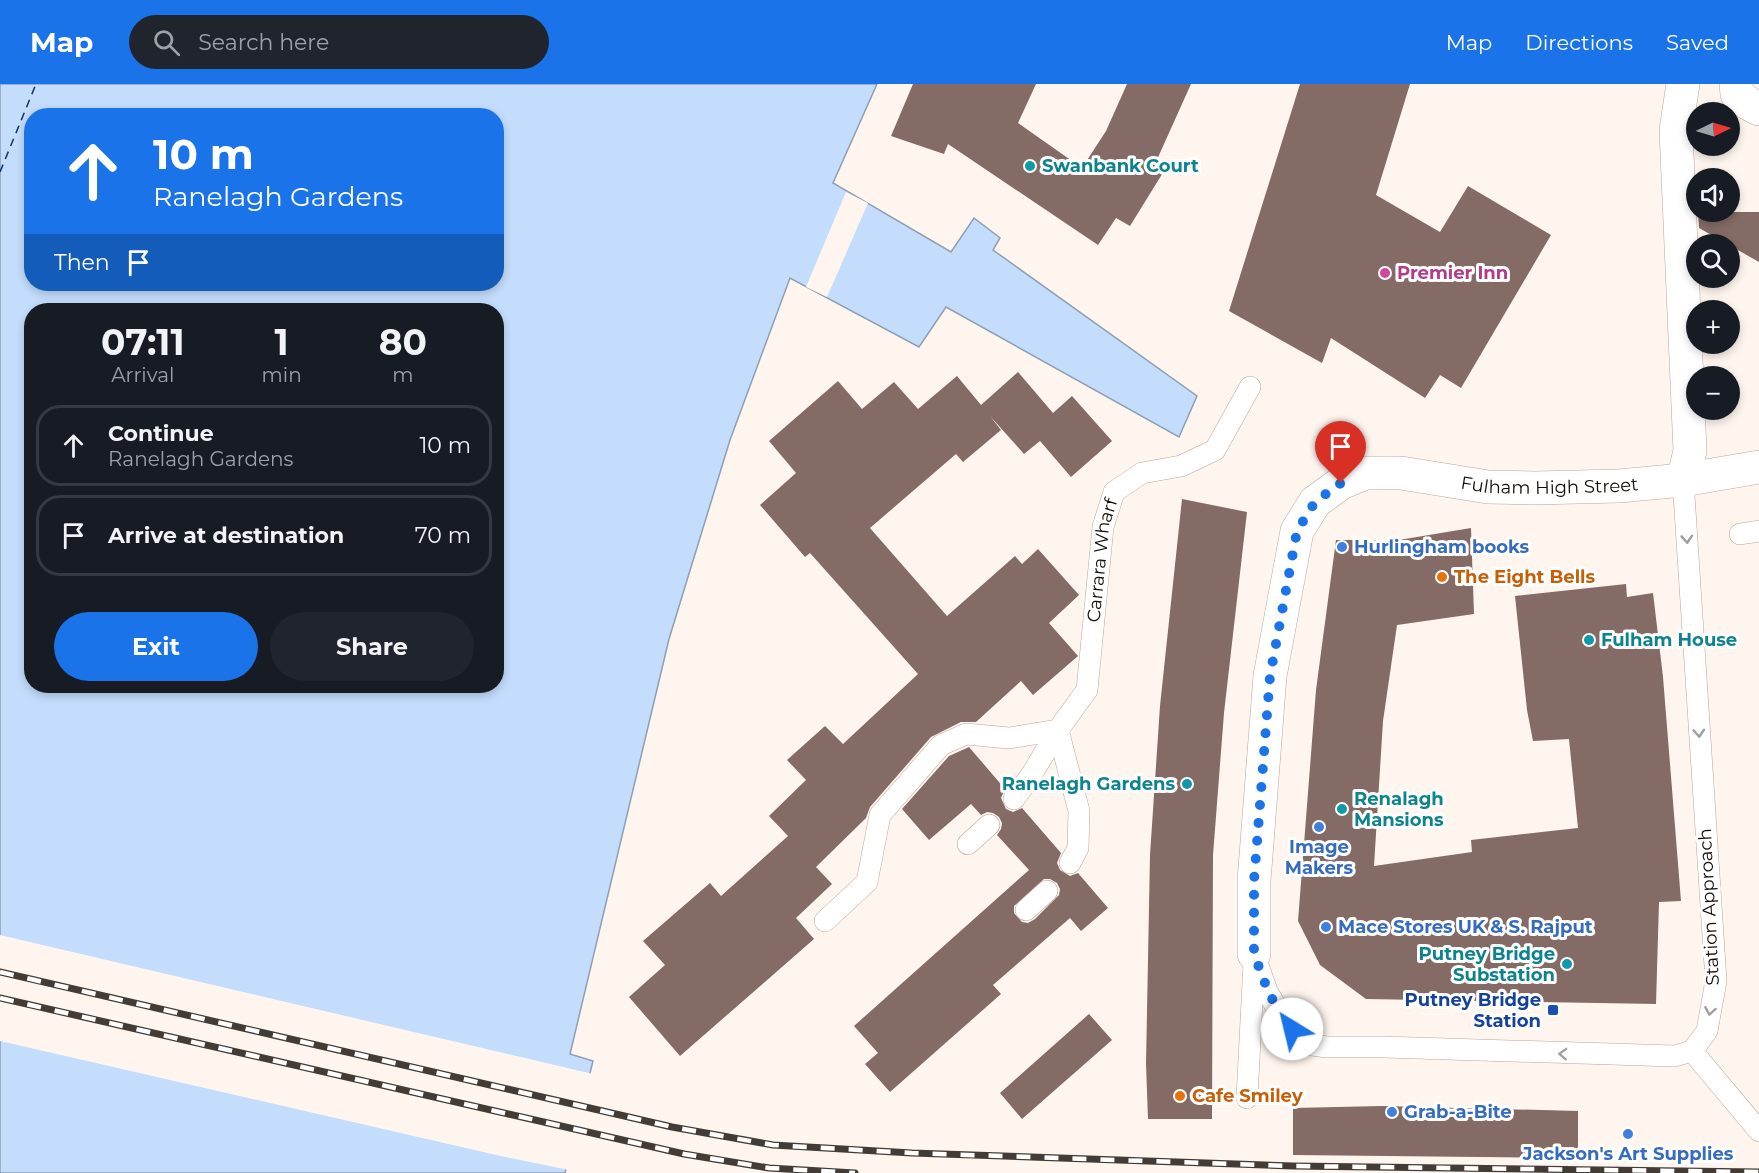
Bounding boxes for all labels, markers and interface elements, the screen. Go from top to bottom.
search box [129,15,549,69]
text: Map [30,25,93,59]
icon: search [150,26,183,59]
text: Search here [198,29,329,56]
text: Map [1446,30,1492,55]
text: Directions [1525,30,1633,55]
text: Saved [1666,30,1729,55]
north arrow [1686,102,1740,156]
map controls [1686,102,1740,420]
text: 10 m [153,128,254,180]
icon: ahead [54,132,132,210]
place label: Swanbank Court [1042,155,1199,177]
marker: Swanbank Court [1023,159,1037,173]
button: sound [1686,168,1740,222]
text: Ranelagh Gardens [153,180,403,213]
button: search [1686,234,1740,288]
icon: arrive [122,246,155,279]
text: Then [54,249,110,276]
place label: Premier Inn [1397,262,1508,284]
marker: Premier Inn [1378,266,1392,280]
button: + [1686,300,1740,354]
text: 07:11 [101,320,185,364]
text: 1 [275,320,289,364]
text: 80 [379,320,427,364]
text: Arrival [111,363,174,387]
text: min [262,363,302,387]
text: m [392,363,413,387]
button: − [1686,366,1740,420]
text: Continue [108,420,214,447]
pin [1315,421,1366,483]
icon: ahead [57,429,90,462]
icon: arrive [1324,430,1357,463]
text: 10 m [419,432,471,459]
text: Ranelagh Gardens [108,447,293,471]
street label: Fulham High Street [1459,472,1639,499]
street label: Carrara Wharf [1083,495,1123,623]
icon: arrive [57,519,90,552]
text: Arrive at destination [108,522,344,549]
text: 70 m [415,522,471,549]
one-way arrow [1680,534,1693,543]
place label: Hurlingham books [1354,536,1530,558]
marker: Hurlingham books [1335,540,1349,554]
place label: The Eight Bells [1454,566,1596,588]
marker: The Eight Bells [1435,570,1449,584]
button: Exit [54,612,258,681]
button: Share [270,612,474,681]
place label: Fulham House [1601,629,1737,651]
marker: Fulham House [1582,633,1596,647]
one-way arrow [1693,729,1706,738]
place label: Ranelagh Gardens [1002,773,1175,795]
marker: Ranelagh Gardens [1180,777,1194,791]
place label: Renalagh Mansions [1354,788,1444,831]
marker: Renalagh Mansions [1335,802,1349,816]
marker: Image Makers [1312,820,1326,834]
street label: Station Approach [1694,828,1724,986]
place label: Image Makers [1285,836,1354,879]
place label: Mace Stores UK & S. Rajput [1338,916,1593,938]
marker: Mace Stores UK & S. Rajput [1319,920,1333,934]
place label: Putney Bridge Substation [1419,943,1555,986]
marker: Putney Bridge Substation [1560,957,1574,971]
place label: Putney Bridge Station [1405,989,1541,1032]
position arrow [1260,997,1324,1061]
marker: Putney Bridge Station [1546,1003,1560,1017]
one-way arrow [1704,1006,1717,1016]
one-way arrow [1559,1047,1568,1060]
place label: Cafe Smiley [1192,1085,1303,1107]
marker: Cafe Smiley [1173,1089,1187,1103]
place label: Grab-a-Bite [1404,1101,1512,1123]
marker: Grab-a-Bite [1385,1105,1399,1119]
marker: Jackson's Art Supplies [1621,1127,1635,1141]
place label: Jackson's Art Supplies [1522,1143,1734,1165]

